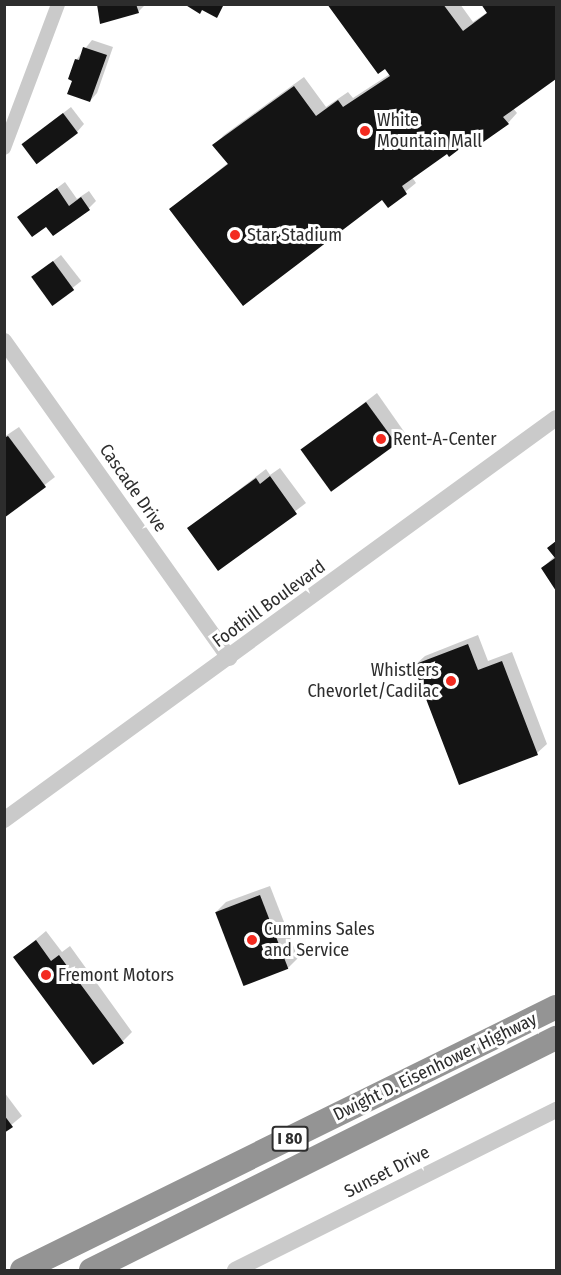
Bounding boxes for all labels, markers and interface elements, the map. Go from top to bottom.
place label: White Mountain Mall [377,110,482,152]
marker: White Mountain Mall [358,124,372,138]
place label: Star Stadium [247,224,342,246]
marker: Star Stadium [228,228,242,242]
place label: Rent-A-Center [393,428,496,450]
marker: Rent-A-Center [374,432,388,446]
street label: Cascade Drive [95,440,171,536]
street label: Foothill Boulevard [208,556,330,652]
place label: Whistlers Chevorlet/Cadilac [307,660,439,702]
marker: Whistlers Chevorlet/Cadilac [444,674,458,688]
place label: Cummins Sales and Service [264,919,375,962]
marker: Cummins Sales and Service [245,933,259,947]
place label: Fremont Motors [58,964,174,986]
marker: Fremont Motors [39,968,53,982]
street label: Dwight D. Eisenhower Highway [330,1008,540,1126]
road number: I 80 [270,1126,310,1152]
street label: Sunset Drive [341,1141,433,1203]

